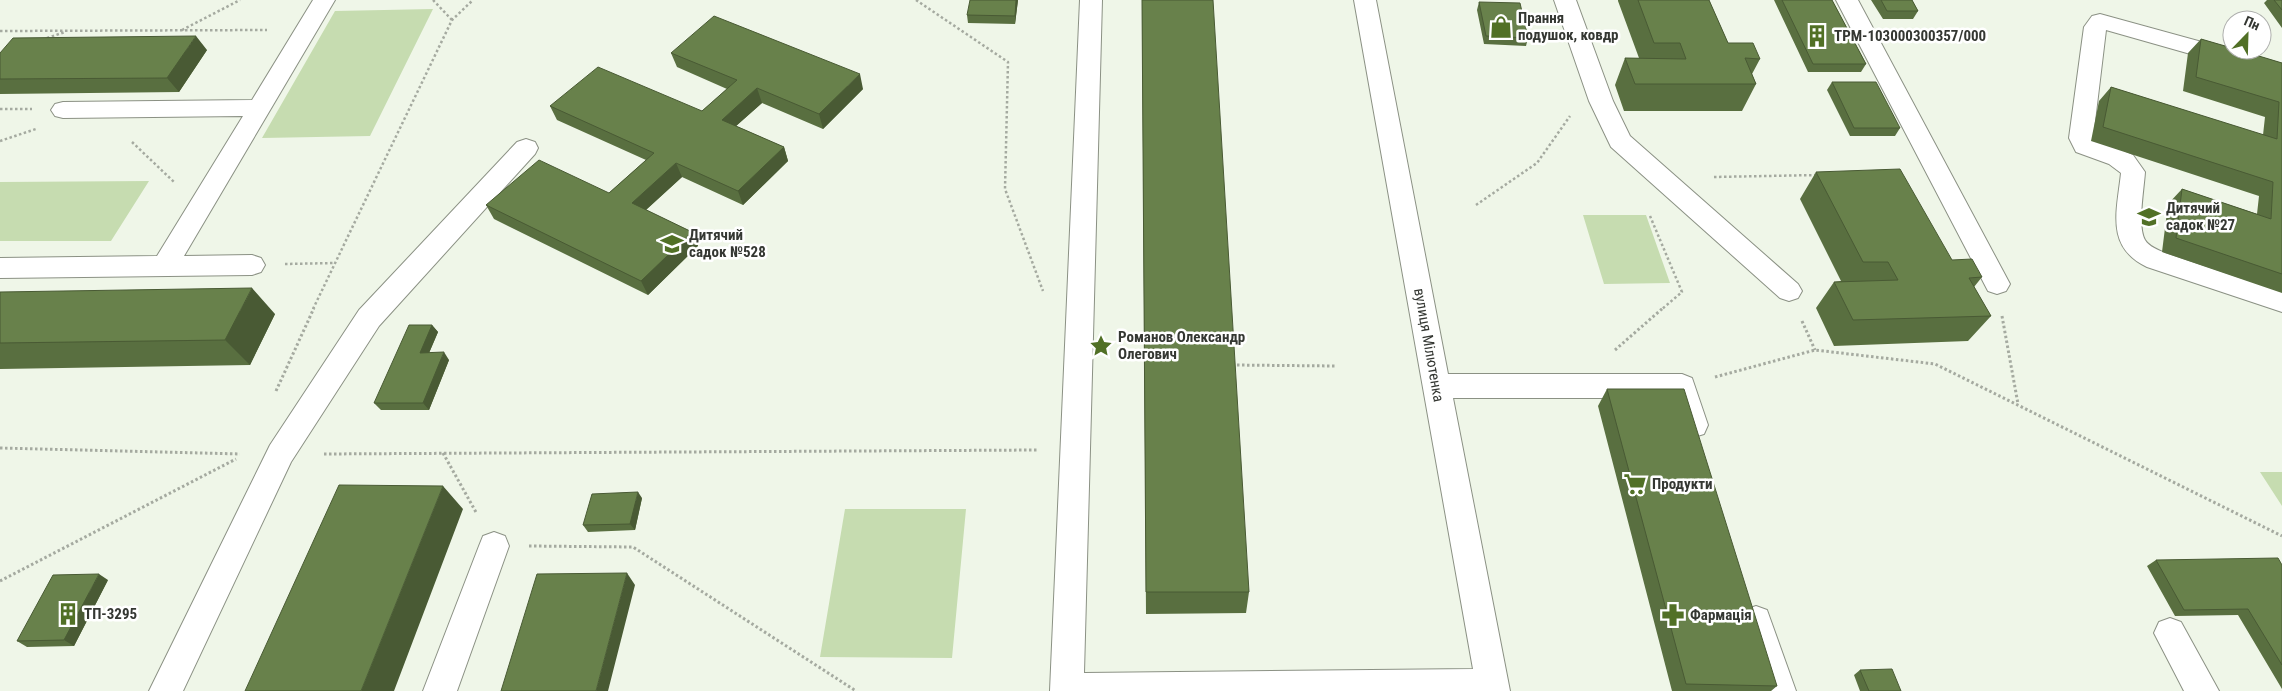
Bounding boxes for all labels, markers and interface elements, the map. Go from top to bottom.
place label: Прання подушок, ковдр [1518,9,1618,44]
north arrow [2222,10,2272,60]
text: Пн [2242,13,2262,33]
shop icon: Прання подушок, ковдр [1488,14,1514,40]
building icon: ТРМ-103000300357/000 [1804,23,1830,49]
place label: ТРМ-103000300357/000 [1834,27,1986,45]
place label: Дитячий садок №27 [2166,199,2235,234]
school or university icon: Дитячий садок №27 [2136,204,2162,230]
place label: Дитячий садок №528 [689,226,766,261]
school or university icon: Дитячий садок №528 [659,231,685,257]
street label: вулиця Мілютенка [1410,287,1448,403]
place label: Романов Олександр Олегович [1118,328,1245,363]
place icon: Романов Олександр Олегович [1088,333,1114,359]
supermarket icon: Продукти [1622,471,1648,497]
place label: Продукти [1652,475,1713,493]
building icon: ТП-3295 [55,601,81,627]
pharmacy icon: Фармація [1660,602,1686,628]
place label: ТП-3295 [84,605,137,623]
place label: Фармація [1690,606,1752,624]

